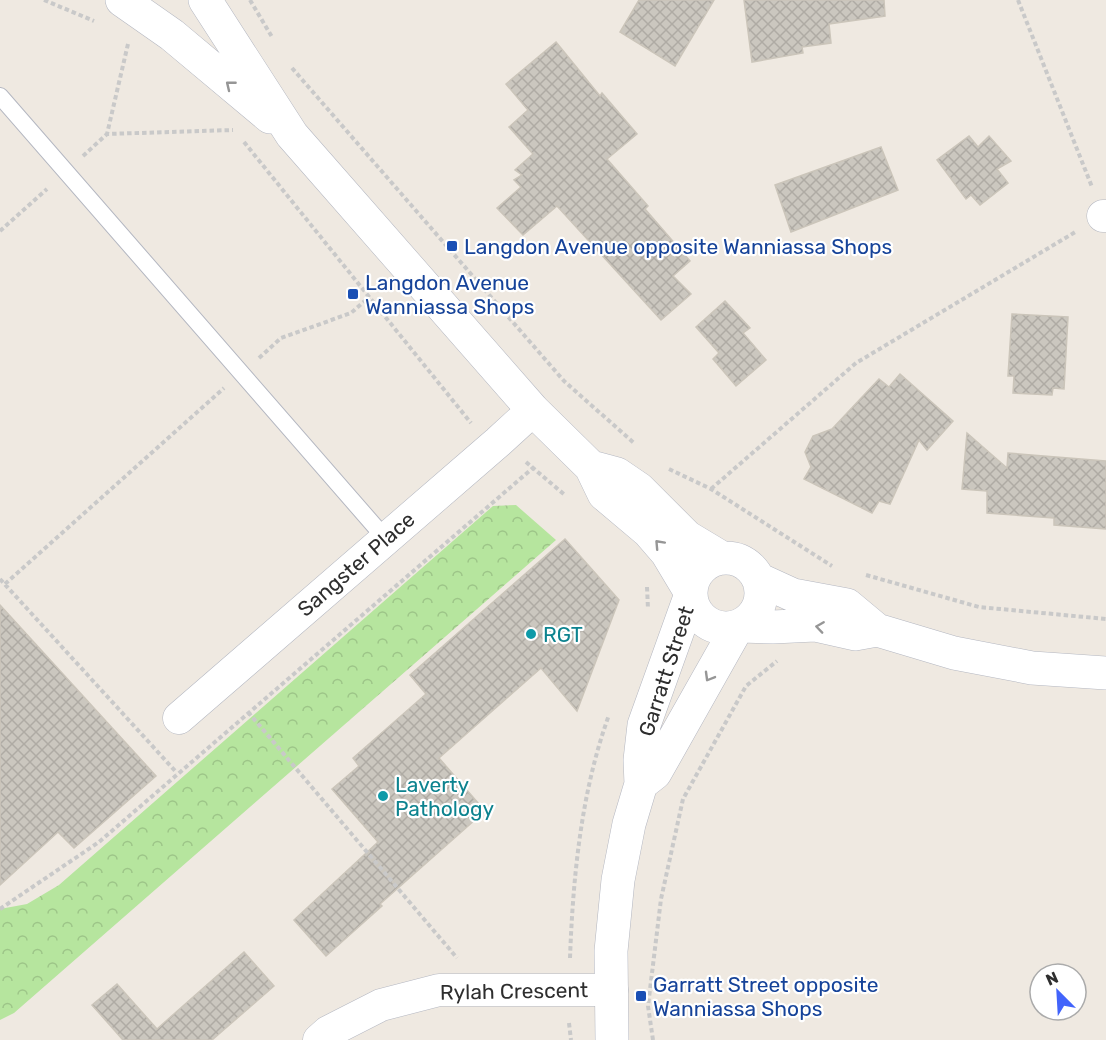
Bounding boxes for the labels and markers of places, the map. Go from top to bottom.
place label: Langdon Avenue opposite Wanniassa Shops [464,234,892,259]
marker: Langdon Avenue opposite Wanniassa Shops [445,239,459,253]
place label: Langdon Avenue Wanniassa Shops [365,270,534,319]
marker: Langdon Avenue Wanniassa Shops [346,287,360,301]
place label: RGT [543,622,583,647]
marker: RGT [524,627,538,641]
place label: Laverty Pathology [395,772,495,821]
marker: Laverty Pathology [376,789,390,803]
place label: Garratt Street opposite Wanniassa Shops [653,972,879,1021]
marker: Garratt Street opposite Wanniassa Shops [634,989,648,1003]

